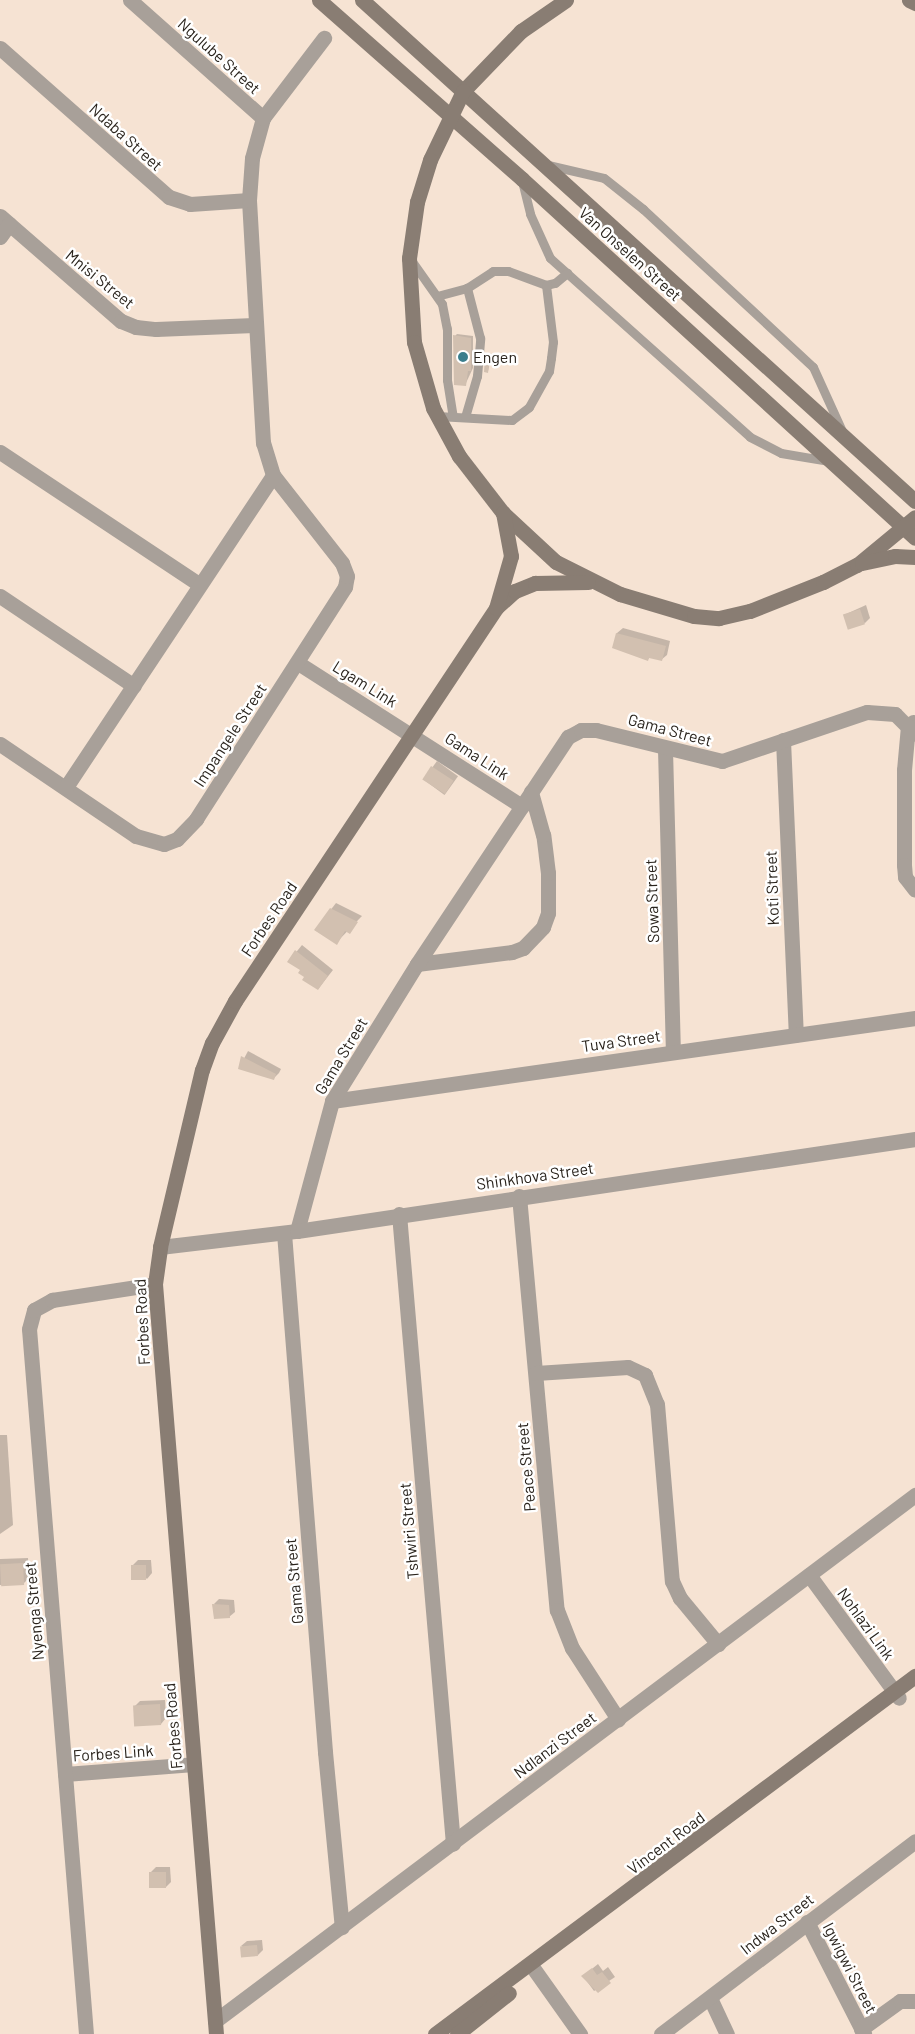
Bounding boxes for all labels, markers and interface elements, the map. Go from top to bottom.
street label: Ngulube Street [174,14,264,98]
street label: Ndaba Street [86,99,166,175]
street label: Van Onselen Street [575,203,685,305]
street label: Mnisi Street [62,245,138,313]
place label: Engen [473,347,517,367]
marker: Engen [457,351,469,363]
street label: Lgam Link [329,657,401,711]
street label: Impangele Street [189,680,271,790]
street label: Gama Street [626,710,714,750]
street label: Gama Link [441,728,513,784]
street label: Koti Street [761,850,783,926]
street label: Sowa Street [641,859,663,943]
street label: Forbes Road [237,878,301,960]
street label: Gama Street [311,1014,371,1098]
street label: Tuva Street [580,1026,662,1056]
street label: Shinkhova Street [475,1158,595,1194]
street label: Forbes Road [130,1278,154,1366]
street label: Peace Street [513,1422,539,1512]
street label: Tshwiri Street [395,1482,423,1580]
street label: Gama Street [281,1537,307,1625]
street label: Nyenga Street [20,1561,48,1661]
street label: Nohlazi Link [833,1584,899,1664]
street label: Forbes Road [160,1682,186,1770]
street label: Ndlanzi Street [510,1708,600,1782]
street label: Forbes Link [72,1741,154,1765]
street label: Vincent Road [624,1808,708,1878]
street label: Indwa Street [736,1889,818,1959]
street label: Igwigwi Street [819,1919,881,2017]

